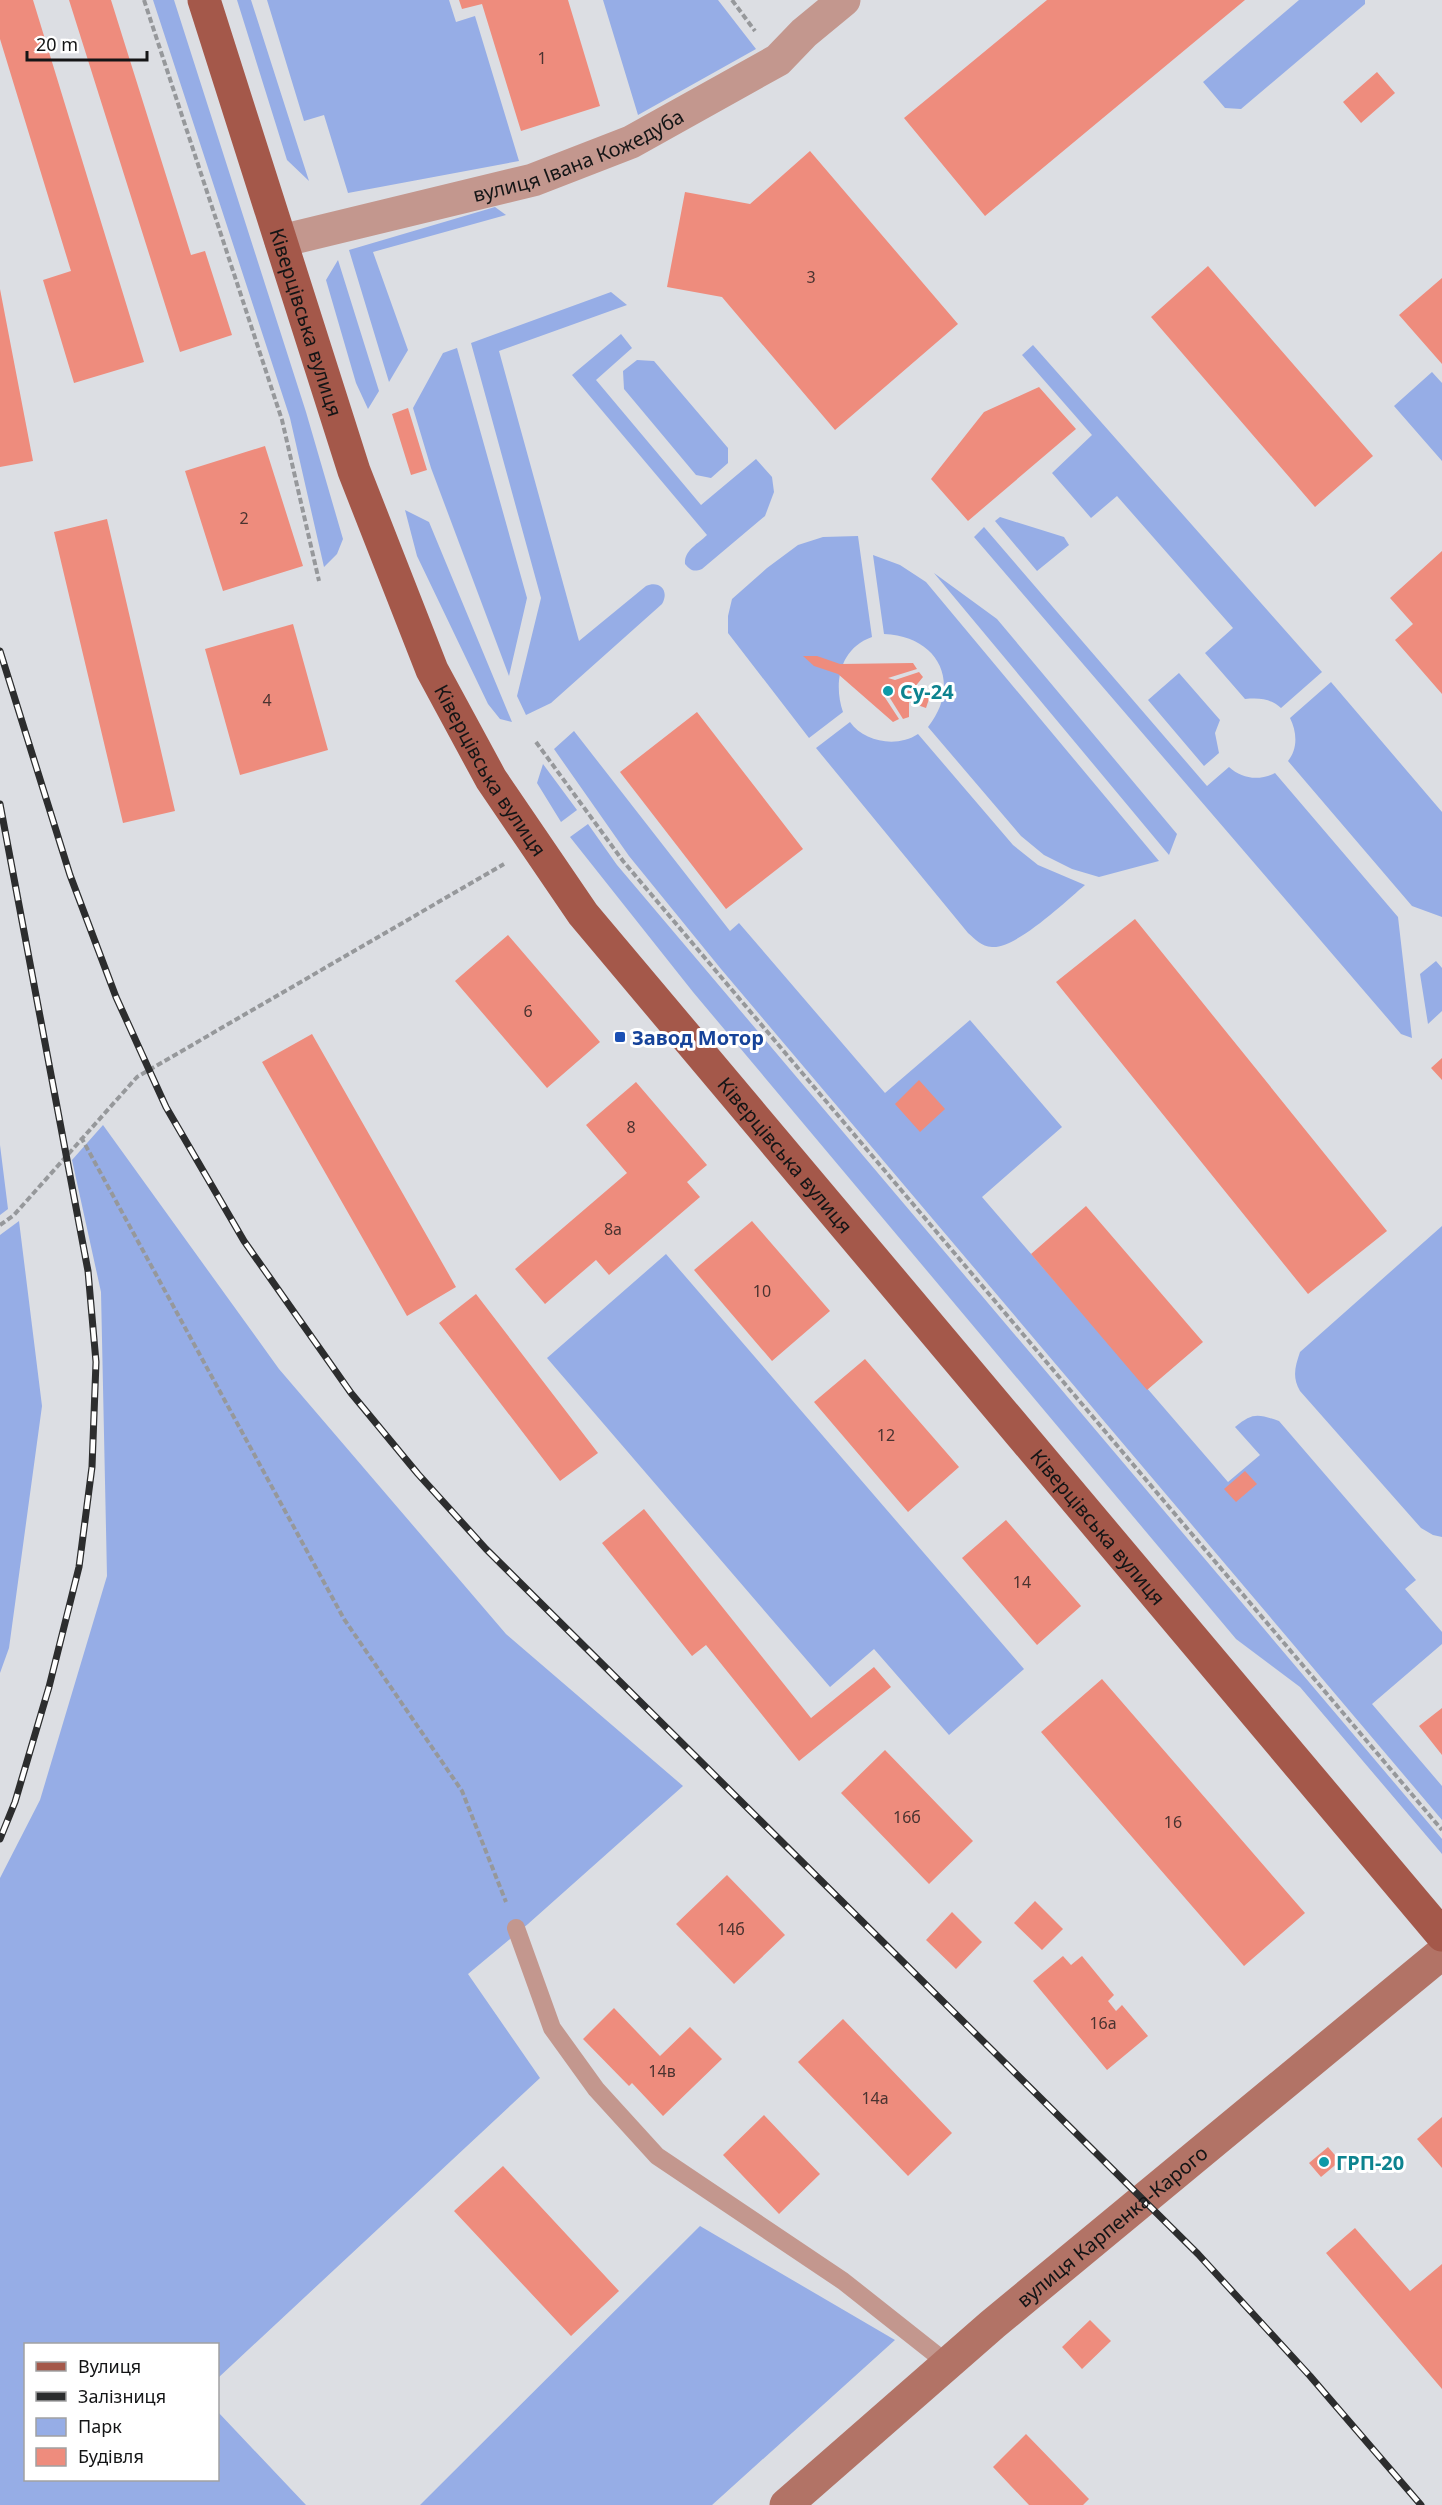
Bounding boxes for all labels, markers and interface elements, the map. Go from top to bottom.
scale bar [27,24,147,62]
text: 20 m [36,32,78,56]
house number: 1 [537,47,547,69]
street label: вулиця Івана Кожедуба [470,102,688,208]
street label: Ківерцівська вулиця [264,224,349,420]
house number: 3 [806,266,816,288]
house number: 2 [239,507,249,529]
place label: Су-24 [900,678,954,705]
street label: Ківерцівська вулиця [429,679,553,861]
marker: Су-24 [881,684,895,698]
house number: 4 [262,689,272,711]
house number: 6 [523,1000,533,1022]
place label: Завод Мотор [632,1024,764,1051]
marker: Завод Мотор [613,1030,627,1044]
street label: Ківерцівська вулиця [712,1071,859,1239]
house number: 8 [626,1116,636,1138]
house number: 8а [604,1218,622,1240]
house number: 10 [753,1280,771,1302]
house number: 12 [877,1424,895,1446]
street label: Ківерцівська вулиця [1025,1443,1172,1611]
house number: 14 [1013,1571,1031,1593]
house number: 16б [893,1806,921,1828]
house number: 16 [1164,1811,1182,1833]
house number: 14б [717,1918,745,1940]
house number: 16а [1089,2012,1117,2034]
house number: 14в [648,2060,676,2082]
house number: 14а [861,2087,889,2109]
street label: вулиця Карпенка-Карого [1011,2139,1213,2313]
place label: ГРП-20 [1336,2149,1404,2176]
marker: ГРП-20 [1317,2155,1331,2169]
legend [24,2343,219,2481]
text: Вулиця [78,2354,141,2378]
text: Залізниця [78,2384,166,2408]
text: Парк [78,2414,122,2438]
text: Будівля [78,2444,144,2468]

